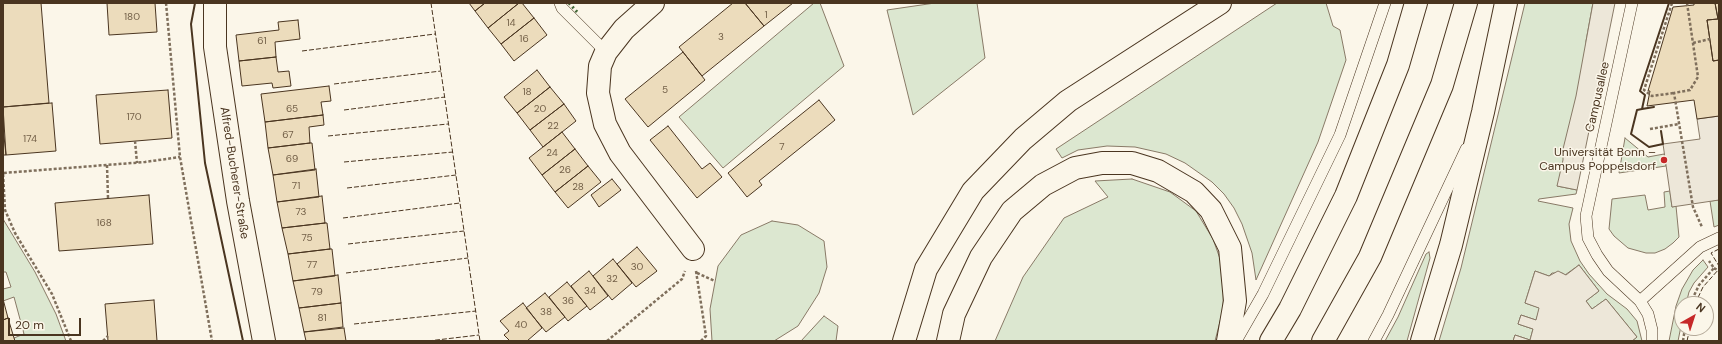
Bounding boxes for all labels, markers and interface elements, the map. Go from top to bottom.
house number: 1 [764,9,768,21]
house number: 180 [124,11,140,23]
house number: 14 [506,17,516,29]
house number: 3 [718,31,724,43]
house number: 16 [519,33,529,45]
house number: 61 [257,35,267,47]
street label: Campusallee [1583,60,1613,134]
house number: 5 [662,84,668,96]
house number: 18 [522,86,532,98]
house number: 65 [286,103,298,115]
house number: 20 [534,103,546,115]
street label: Alfred-Bucherer-Straße [216,106,252,240]
house number: 170 [126,111,142,123]
house number: 22 [547,120,559,132]
house number: 67 [282,129,294,141]
house number: 174 [23,133,37,145]
house number: 7 [779,141,785,153]
place label: Universität Bonn – Campus Poppelsdorf [1539,146,1656,174]
house number: 24 [546,147,558,159]
house number: 69 [286,153,298,165]
marker: Universität Bonn – Campus Poppelsdorf [1659,155,1669,165]
house number: 26 [559,164,571,176]
house number: 71 [292,180,300,192]
house number: 28 [572,181,584,193]
house number: 73 [296,206,306,218]
house number: 168 [96,217,112,229]
house number: 75 [301,232,313,244]
house number: 77 [307,259,317,271]
house number: 30 [631,261,643,273]
house number: 32 [606,273,618,285]
house number: 34 [584,285,596,297]
house number: 79 [311,286,323,298]
house number: 36 [562,295,574,307]
north arrow [1674,296,1714,336]
text: N [1693,299,1708,315]
house number: 38 [540,306,552,318]
scale bar [10,310,83,336]
house number: 81 [318,312,326,324]
text: 20 m [15,317,44,333]
house number: 40 [515,319,527,331]

